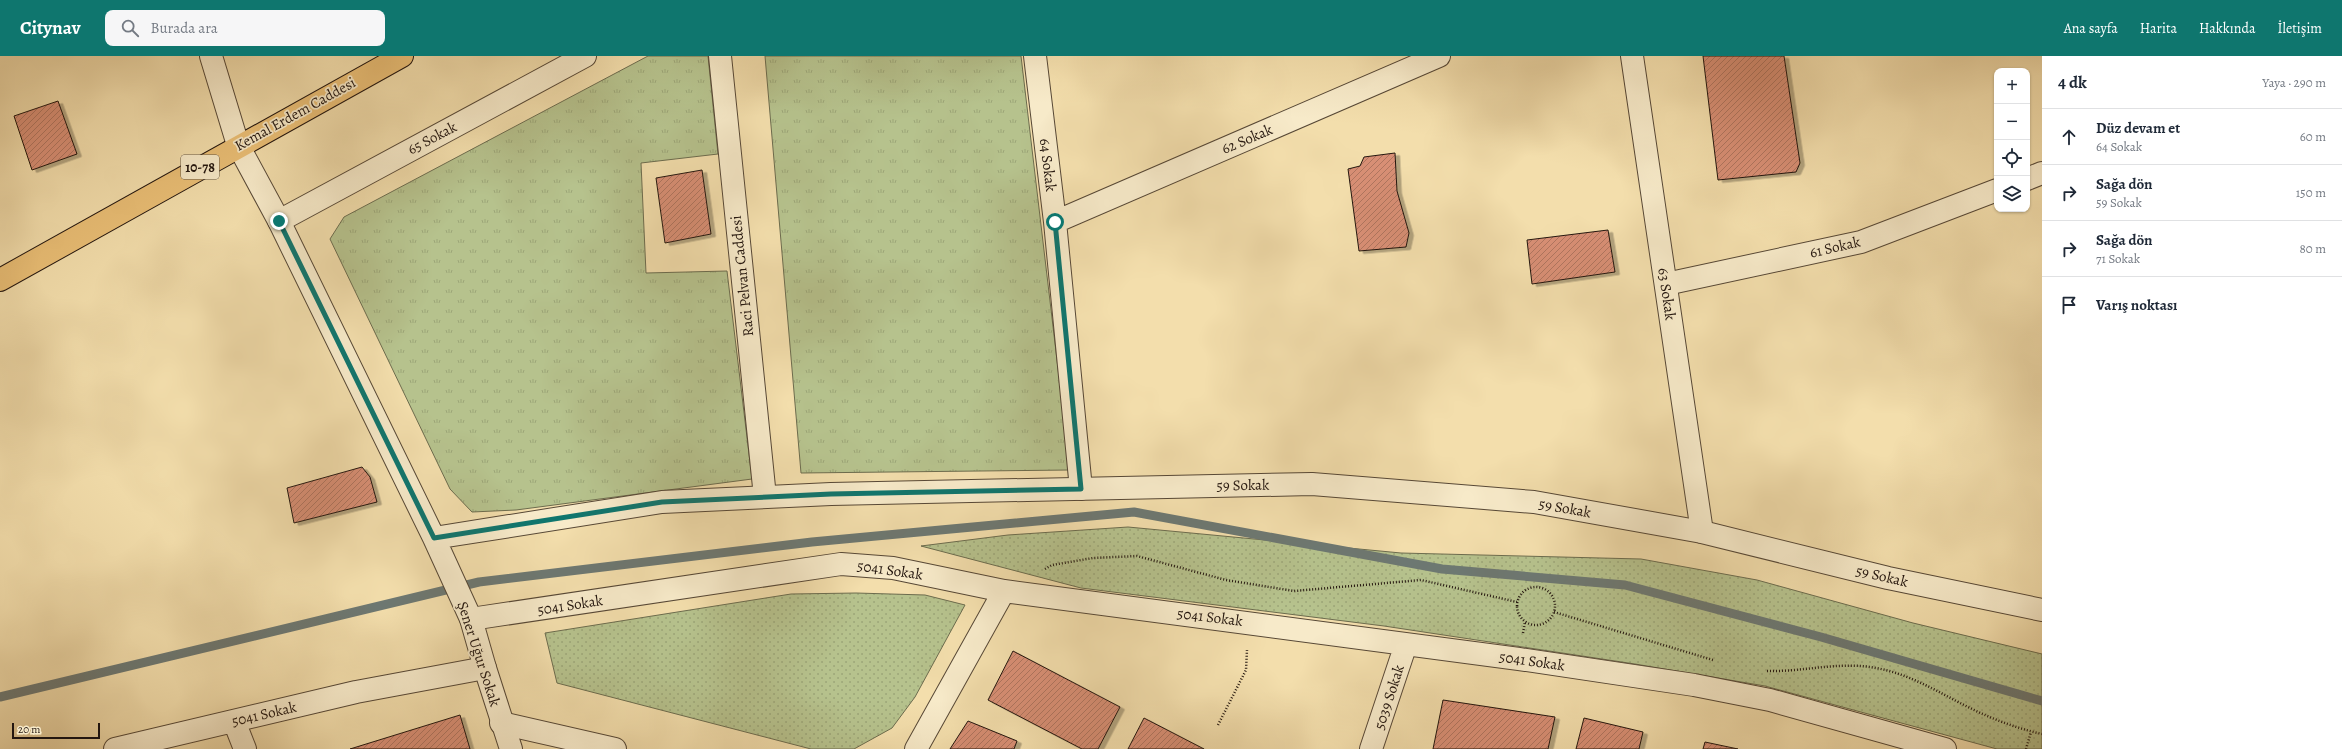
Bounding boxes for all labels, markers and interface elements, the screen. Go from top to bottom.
search box [105,10,385,46]
text: Citynav [20,15,81,41]
icon: search [119,17,141,39]
text: Burada ara [151,18,218,38]
text: Ana sayfa [2064,19,2118,38]
text: Harita [2140,19,2177,38]
text: Hakkında [2199,19,2255,38]
text: İletişim [2277,19,2322,38]
map controls [1994,68,2030,212]
button: + [1994,68,2030,104]
text: 4 dk [2058,71,2087,94]
street label: Kemal Erdem Caddesi [231,72,359,156]
text: Yaya · 290 m [2262,74,2326,91]
button: − [1994,104,2030,140]
street label: 65 Sokak [404,116,461,159]
text: Düz devam et [2096,118,2180,138]
street label: 62 Sokak [1218,119,1276,159]
icon: ahead [2058,126,2080,148]
text: 60 m [2300,128,2326,145]
street label: 64 Sokak [1035,137,1061,193]
text: 64 Sokak [2096,138,2142,155]
button: locate [1994,140,2030,176]
road number: 10-78 [181,155,219,179]
text: Sağa dön [2096,174,2152,194]
button: layers [1994,176,2030,212]
icon: right [2058,182,2080,204]
text: 150 m [2296,184,2326,201]
text: 59 Sokak [2096,194,2142,211]
route end [270,212,288,230]
route start [1046,213,1064,231]
street label: Raci Pelvan Caddesi [726,215,758,337]
text: Sağa dön [2096,230,2152,250]
street label: 61 Sokak [1808,231,1863,263]
icon: right [2058,238,2080,260]
text: 80 m [2299,240,2326,257]
text: 71 Sokak [2096,250,2140,267]
street label: 63 Sokak [1653,266,1681,322]
icon: arrive [2058,294,2080,316]
text: Varış noktası [2096,295,2177,315]
street label: 59 Sokak [1216,475,1270,495]
street label: 59 Sokak [1537,494,1593,523]
street label: 5041 Sokak [856,556,925,585]
street label: 59 Sokak [1854,560,1911,592]
street label: 5041 Sokak [536,590,605,620]
street label: Şener Uğur Sokak [453,599,506,710]
street label: 5041 Sokak [1176,603,1245,631]
street label: 5041 Sokak [1498,647,1567,676]
street label: 5039 Sokak [1369,661,1409,732]
street label: 5041 Sokak [230,697,299,731]
scale bar [12,721,100,740]
text: 20 m [18,722,40,737]

